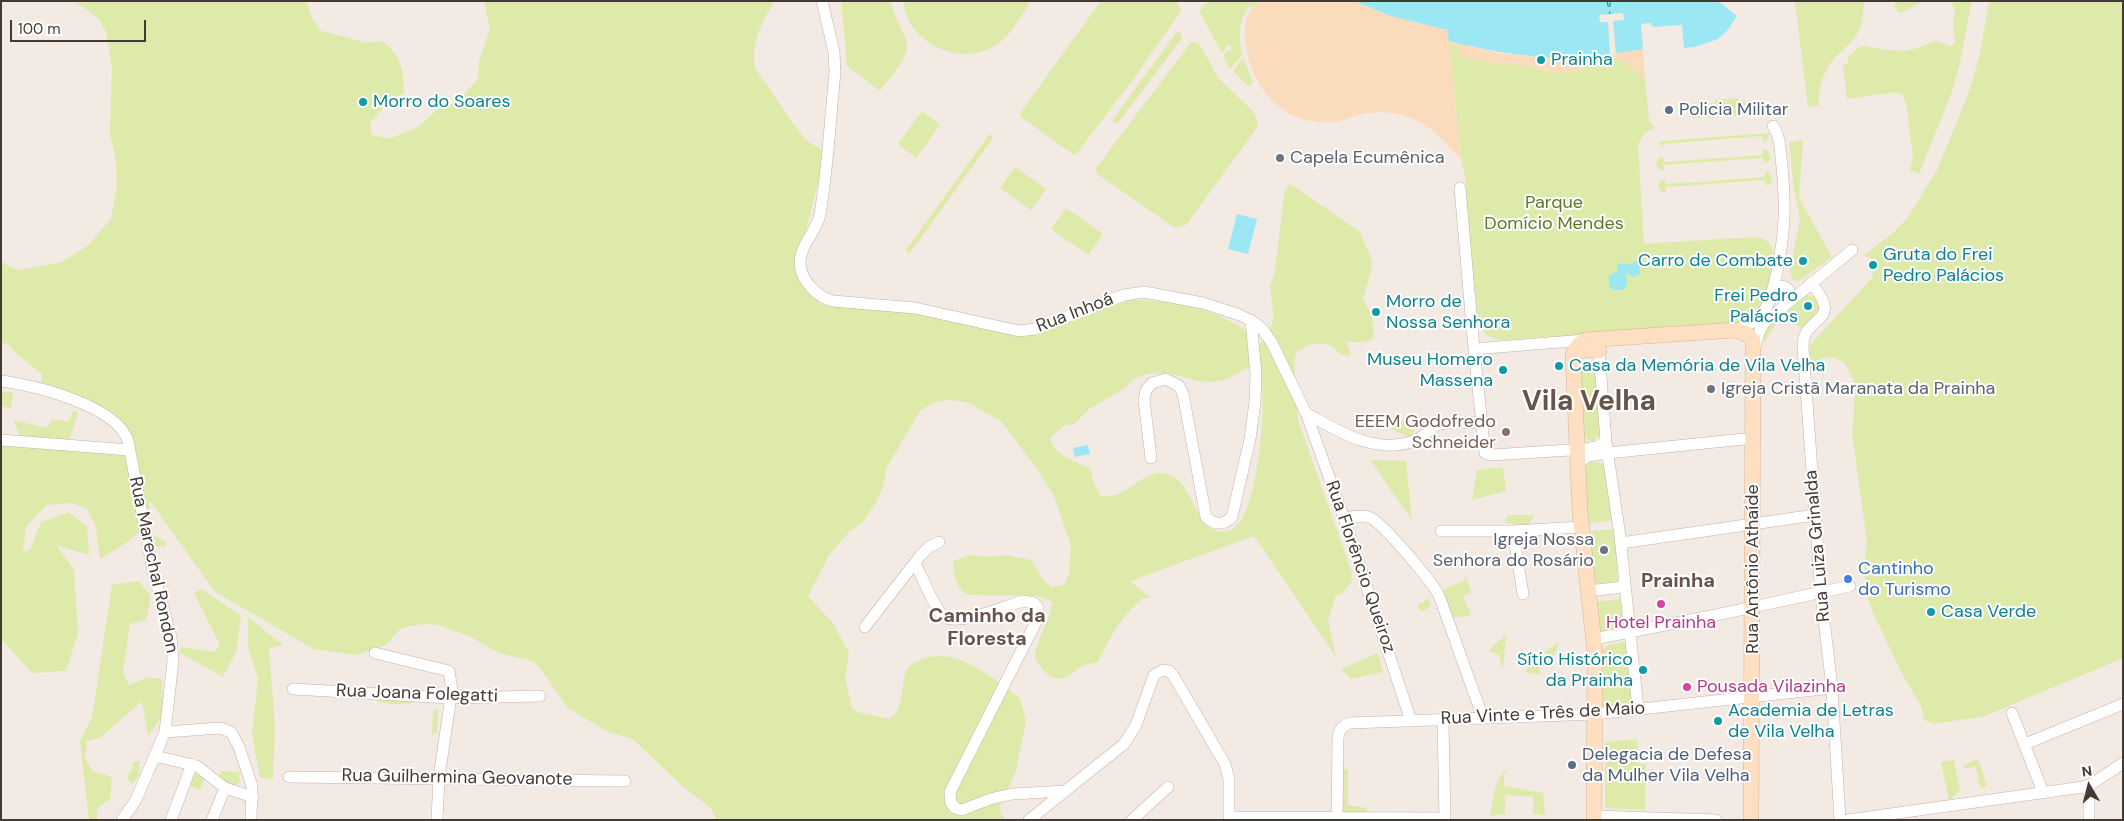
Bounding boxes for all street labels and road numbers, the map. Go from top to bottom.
street label: Rua Inhoá [1033,288,1117,338]
street label: Rua Luiza Grinalda [1801,469,1835,623]
street label: Rua Marechal Rondon [124,475,182,655]
street label: Rua Florêncio Queiroz [1320,478,1400,656]
street label: Rua Antônio Athaíde [1742,484,1764,654]
street label: Rua Joana Folegatti [336,680,498,708]
street label: Rua Vinte e Três de Maio [1440,698,1646,730]
street label: Rua Guilhermina Geovanote [341,765,573,791]

